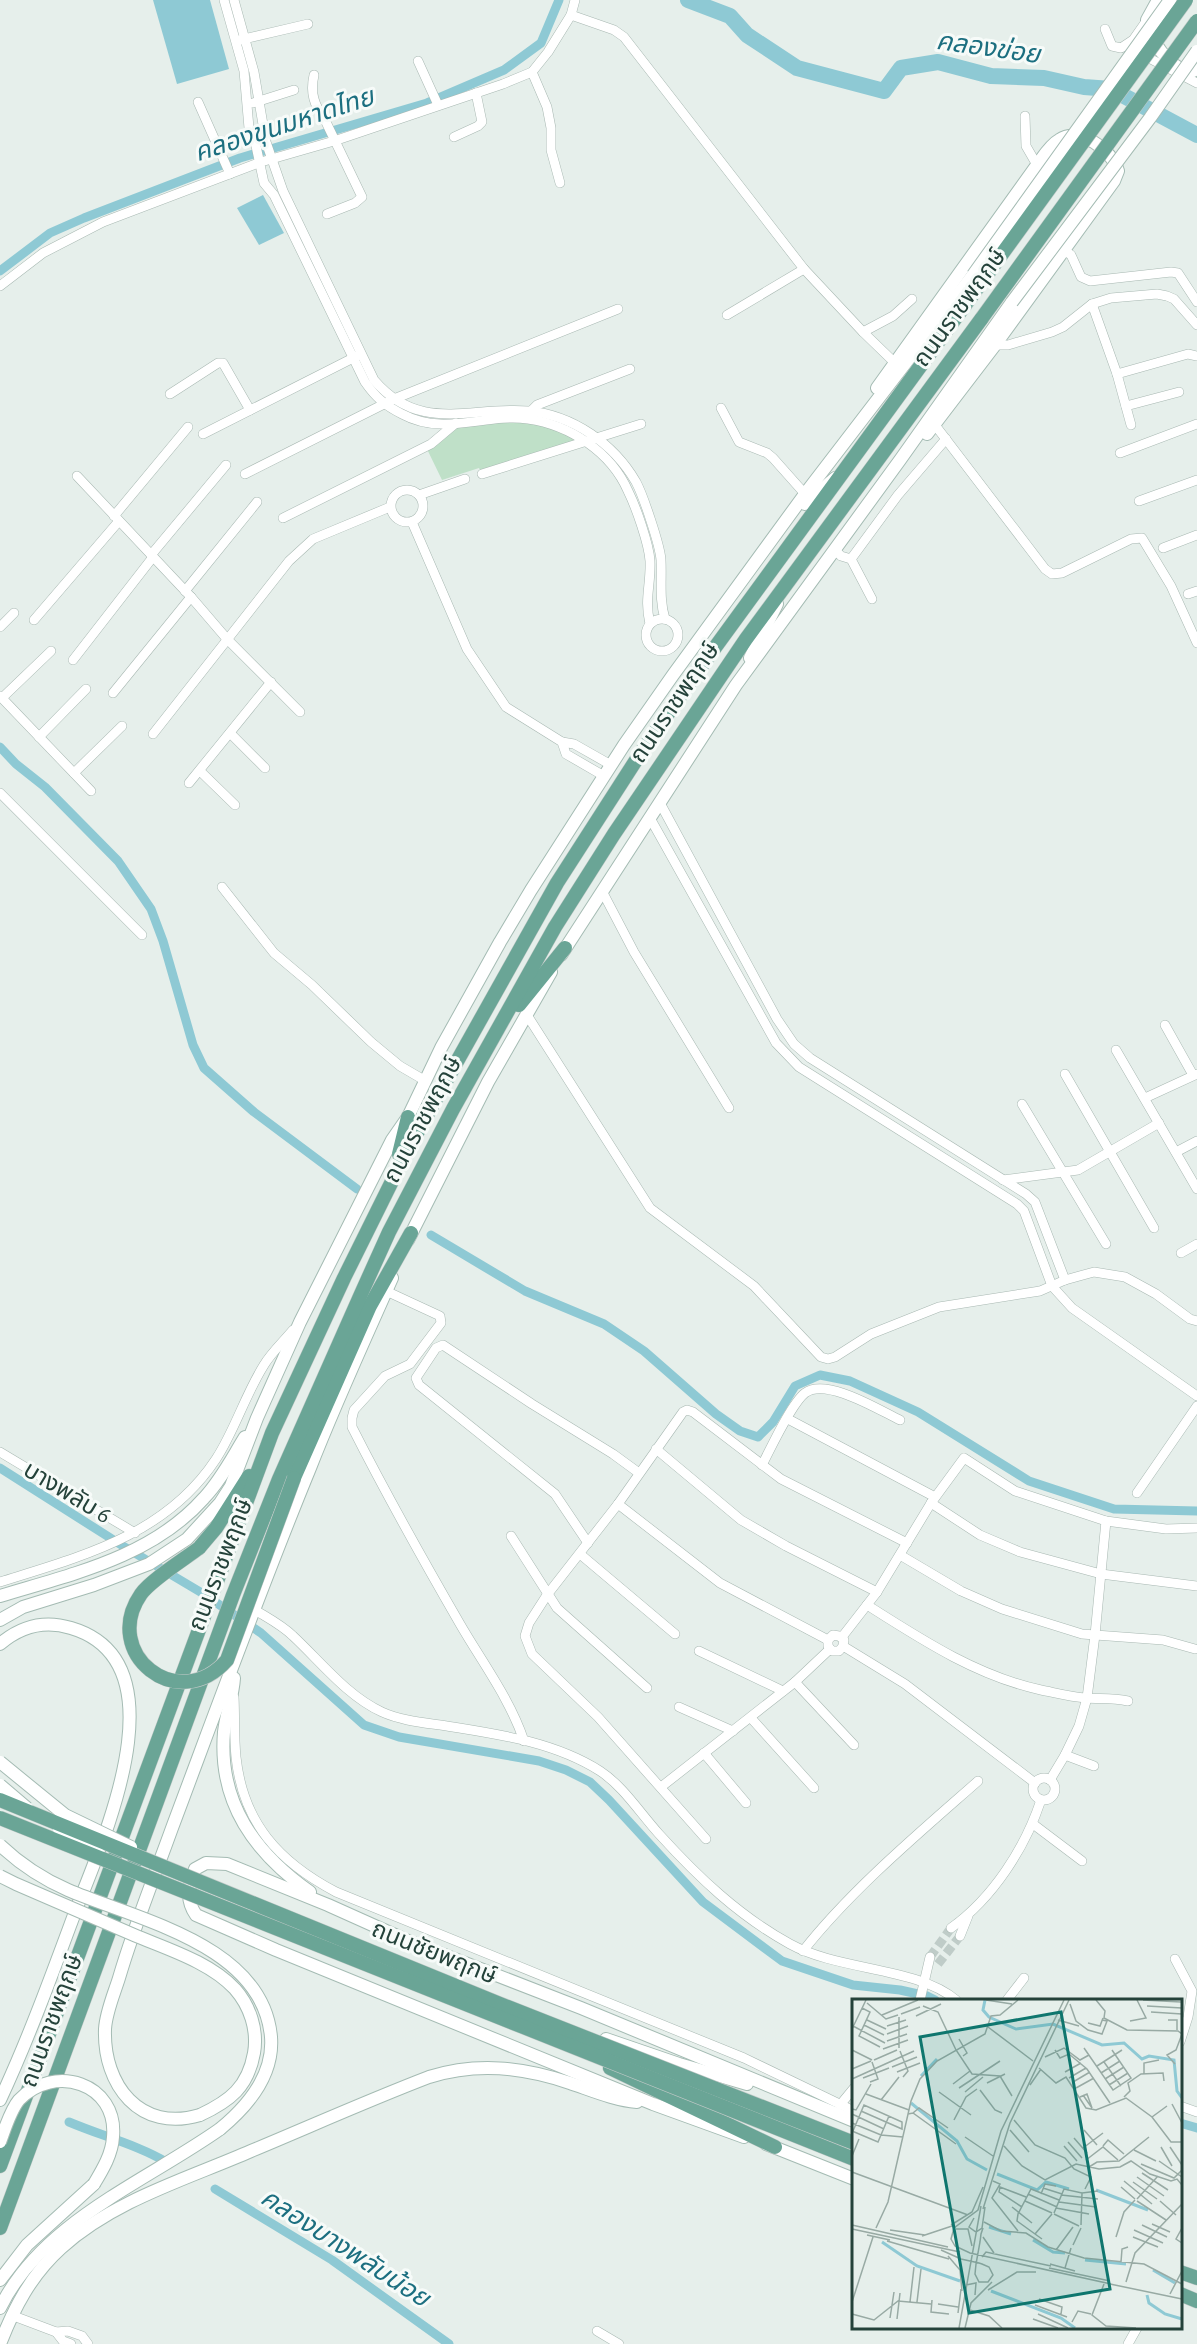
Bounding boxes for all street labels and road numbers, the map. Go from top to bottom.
street label: ถนนราชพฤกษ์ [909,245,1011,371]
street label: ถนนราชพฤกษ์ [626,638,724,768]
street label: ถนนราชพฤกษ์ [380,1053,466,1187]
street label: บางพลับ 6 [19,1457,115,1528]
street label: ถนนราชพฤกษ์ [185,1496,257,1634]
street label: ถนนชัยพฤกษ์ [368,1916,500,1989]
street label: ถนนราชพฤกษ์ [17,1951,87,2091]

